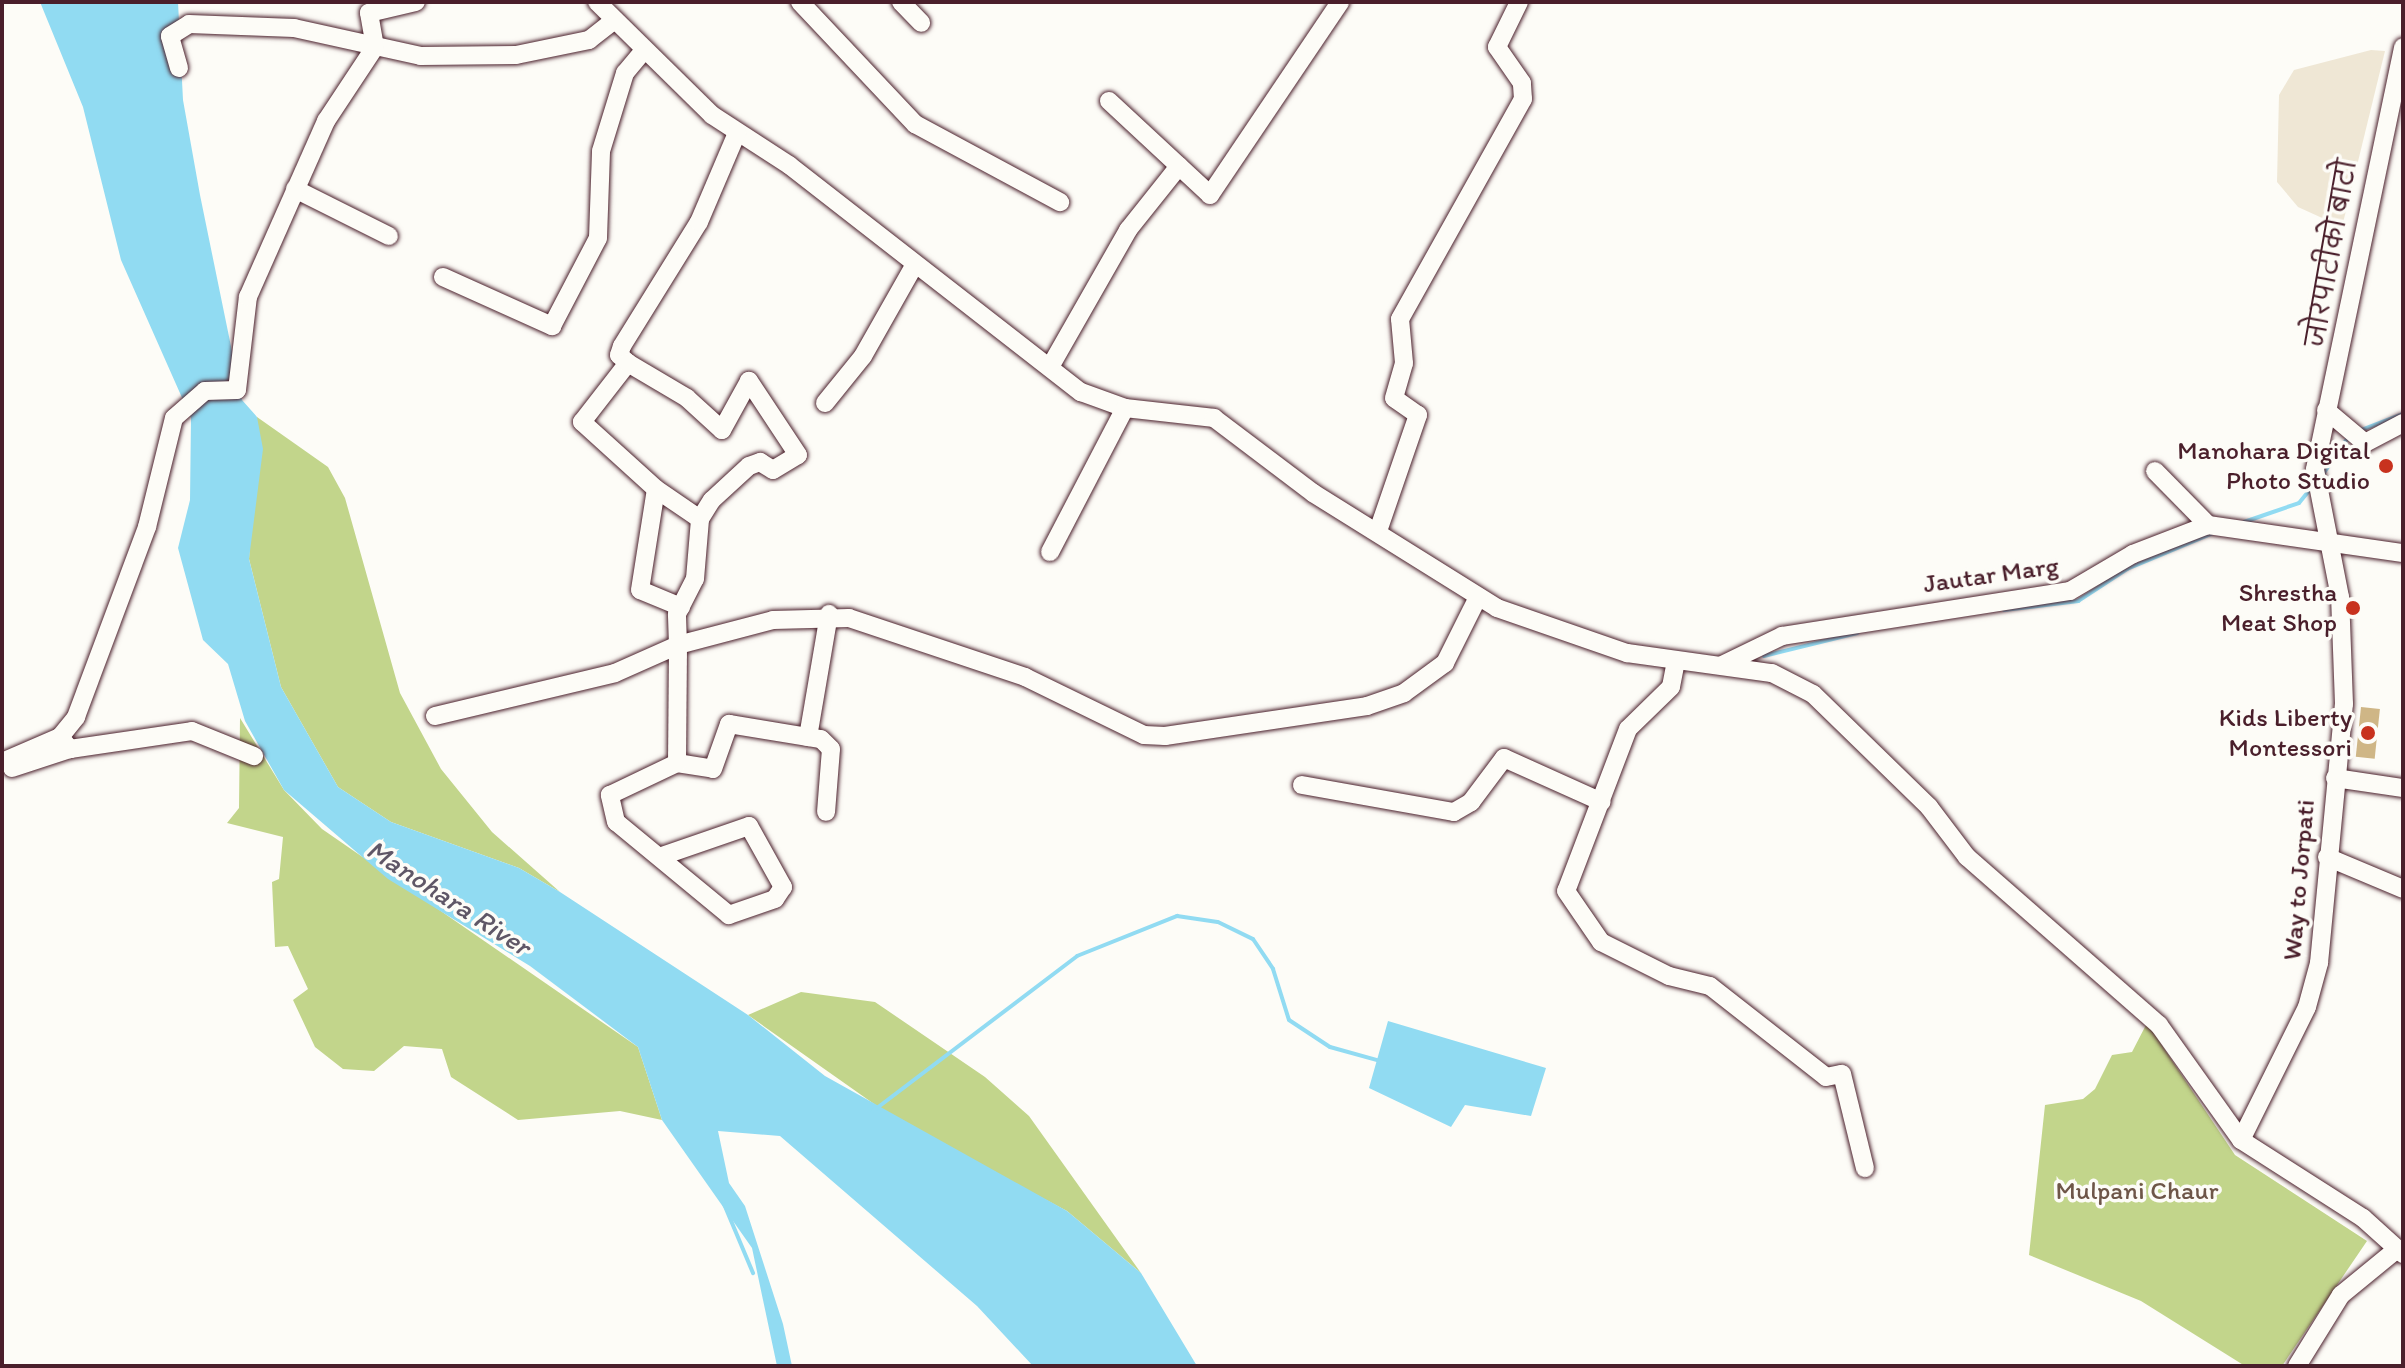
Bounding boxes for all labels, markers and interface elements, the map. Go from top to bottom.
street label: जोरपाटीको बाटो [2300,157,2364,349]
place label: Manohara Digital Photo Studio [2177,435,2370,496]
marker: Manohara Digital Photo Studio [2377,457,2395,475]
street label: Jautar Marg [1921,550,2061,600]
place label: Shrestha Meat Shop [2221,577,2337,638]
marker: Shrestha Meat Shop [2344,599,2362,617]
place label: Kids Liberty Montessori [2220,702,2352,764]
marker: Kids Liberty Montessori [2359,724,2377,742]
street label: Way to Jorpati [2277,799,2321,961]
water label: Manohara River [361,832,537,962]
park label: Mulpani Chaur [2055,1175,2219,1207]

